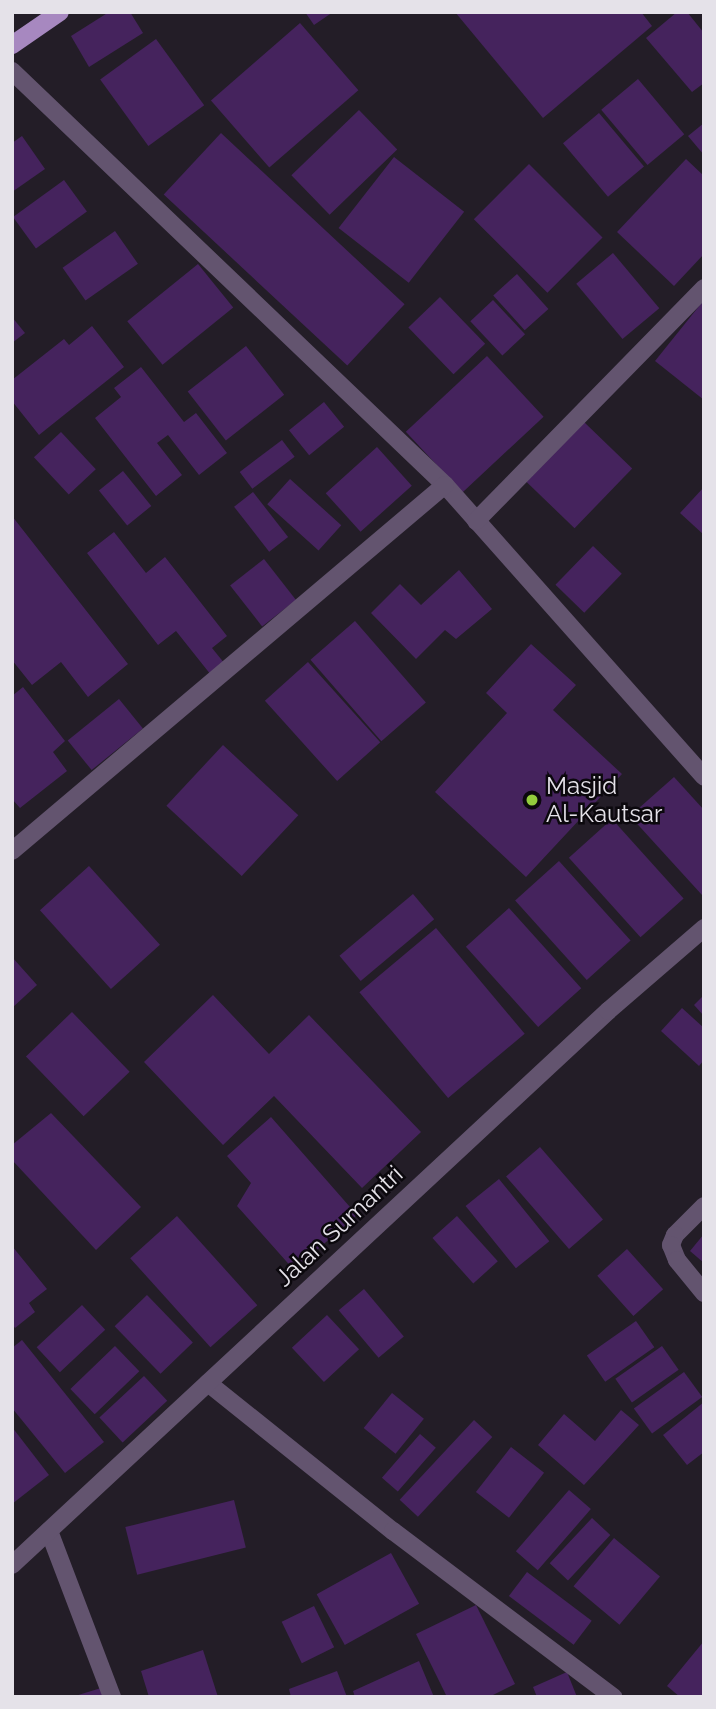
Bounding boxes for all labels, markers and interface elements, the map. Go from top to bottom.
place label: Masjid Al-Kautsar [546,772,662,828]
marker: Masjid Al-Kautsar [524,792,540,808]
street label: Jalan Sumantri [269,1160,409,1292]

